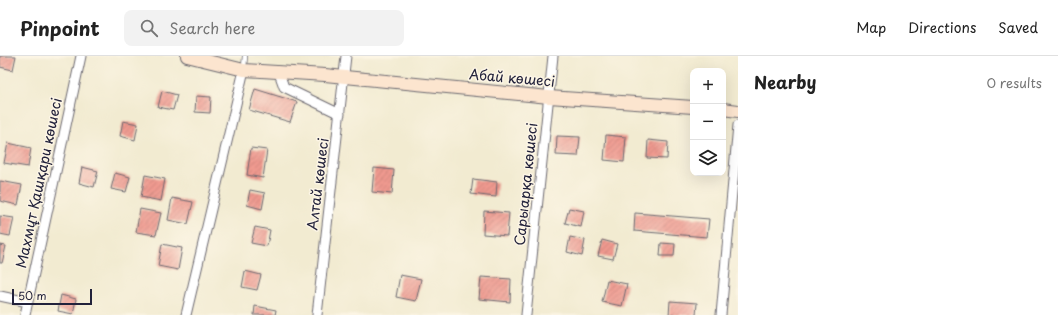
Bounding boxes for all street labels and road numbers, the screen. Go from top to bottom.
street label: Абай көшесі [468,63,556,92]
street label: Махмұт Қашқари көшесі [10,96,67,270]
street label: Сарыарқа көшесі [509,121,542,246]
street label: Алтай көшесі [301,136,334,231]

